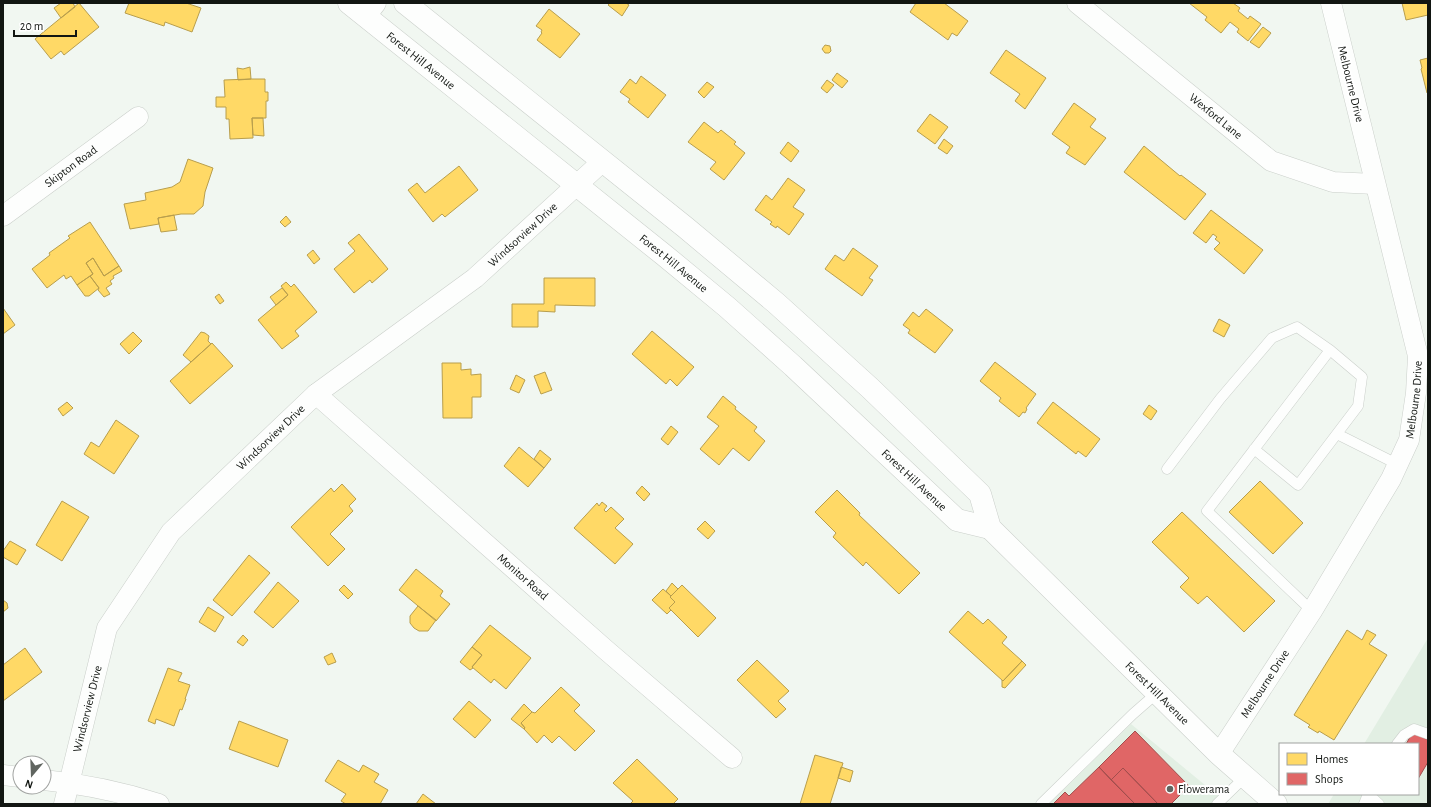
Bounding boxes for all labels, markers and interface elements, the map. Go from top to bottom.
scale bar [14,12,76,38]
text: 20 m [20,20,43,32]
street label: Forest Hill Avenue [384,29,458,92]
street label: Melbourne Drive [1336,45,1366,123]
street label: Wexford Lane [1187,91,1245,141]
street label: Skipton Road [42,143,99,189]
street label: Windsorview Drive [486,200,559,269]
street label: Forest Hill Avenue [637,232,710,294]
street label: Melbourne Drive [1403,360,1424,440]
street label: Windsorview Drive [234,402,307,472]
street label: Forest Hill Avenue [879,447,949,513]
street label: Monitor Road [495,551,551,602]
street label: Melbourne Drive [1238,647,1291,720]
street label: Forest Hill Avenue [1123,659,1191,727]
street label: Windsorview Drive [71,664,104,753]
legend [1279,743,1419,795]
text: Homes [1315,753,1348,765]
north arrow [12,755,52,795]
text: Shops [1315,773,1343,785]
text: N [23,778,34,790]
place label: Flowerama [1178,783,1230,795]
marker: Flowerama [1165,784,1175,794]

